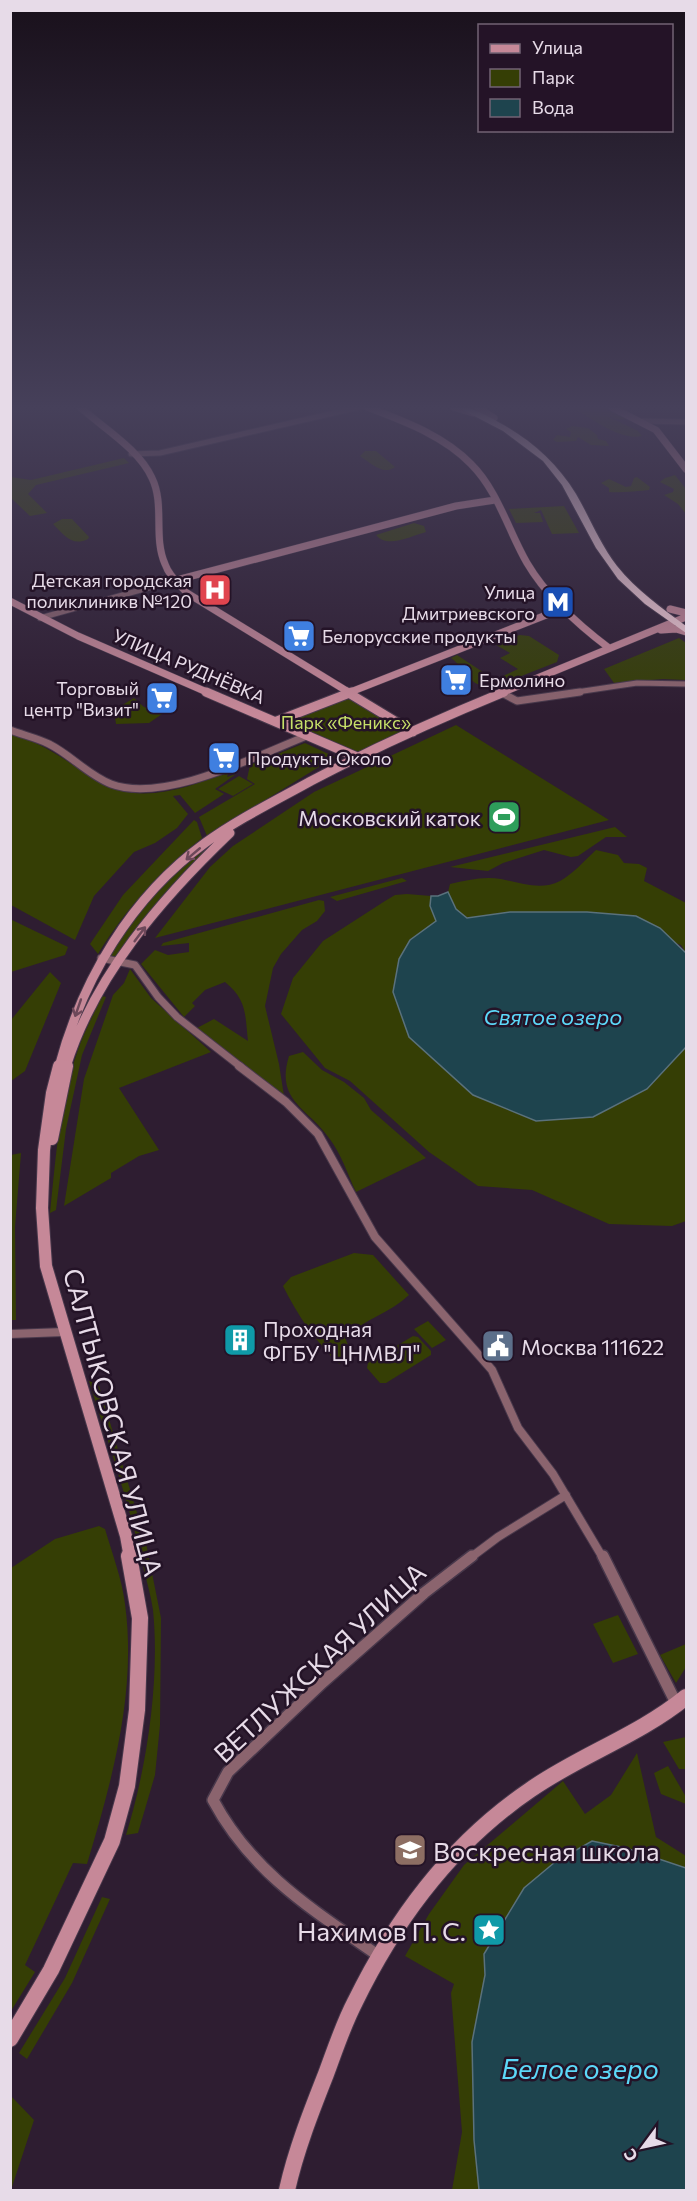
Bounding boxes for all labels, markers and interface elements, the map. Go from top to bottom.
legend [478,24,673,132]
text: Улица [532,36,583,58]
text: Парк [532,66,575,88]
text: Вода [532,96,574,118]
place label: Детская городская поликлиникв №120 [26,569,192,612]
hospital icon: Детская городская поликлиникв №120 [197,572,233,608]
place label: Улица Дмитриевского [402,581,535,624]
metro station icon: Улица Дмитриевского [540,584,576,620]
supermarket icon: Белорусские продукты [281,618,317,654]
street label: УЛИЦА РУДНЁВКА [110,624,268,708]
place label: Белорусские продукты [322,625,516,647]
supermarket icon: Ермолино [438,662,474,698]
place label: Ермолино [479,669,565,691]
place label: Торговый центр "Визит" [24,677,139,720]
supermarket icon: Торговый центр "Визит" [144,680,180,716]
park label: Парк «Феникс» [281,711,411,733]
supermarket icon: Продукты Около [206,740,242,776]
place label: Продукты Около [247,747,392,769]
sports icon: Московский каток [486,799,522,835]
place label: Московский каток [298,805,481,830]
one-way arrow [186,847,201,861]
one-way arrow [134,926,147,942]
one-way arrow [71,998,82,1017]
water label: Святое озеро [484,1003,622,1030]
street label: САЛТЫКОВСКАЯ УЛИЦА [58,1265,170,1579]
place label: Проходная ФГБУ "ЦНМВЛ" [263,1316,421,1365]
building icon: Проходная ФГБУ "ЦНМВЛ" [222,1322,258,1358]
public building icon: Москва 111622 [480,1328,516,1364]
place label: Москва 111622 [521,1334,664,1359]
street label: ВЕТЛУЖСКАЯ УЛИЦА [207,1556,431,1768]
school or university icon: Воскресная школа [392,1832,428,1868]
place label: Воскресная школа [433,1835,660,1866]
place icon: Нахимов П. С. [471,1912,507,1948]
place label: Нахимов П. С. [297,1915,466,1946]
water label: Белое озеро [501,2052,659,2085]
north arrow [613,2117,673,2177]
text: С [619,2146,641,2165]

